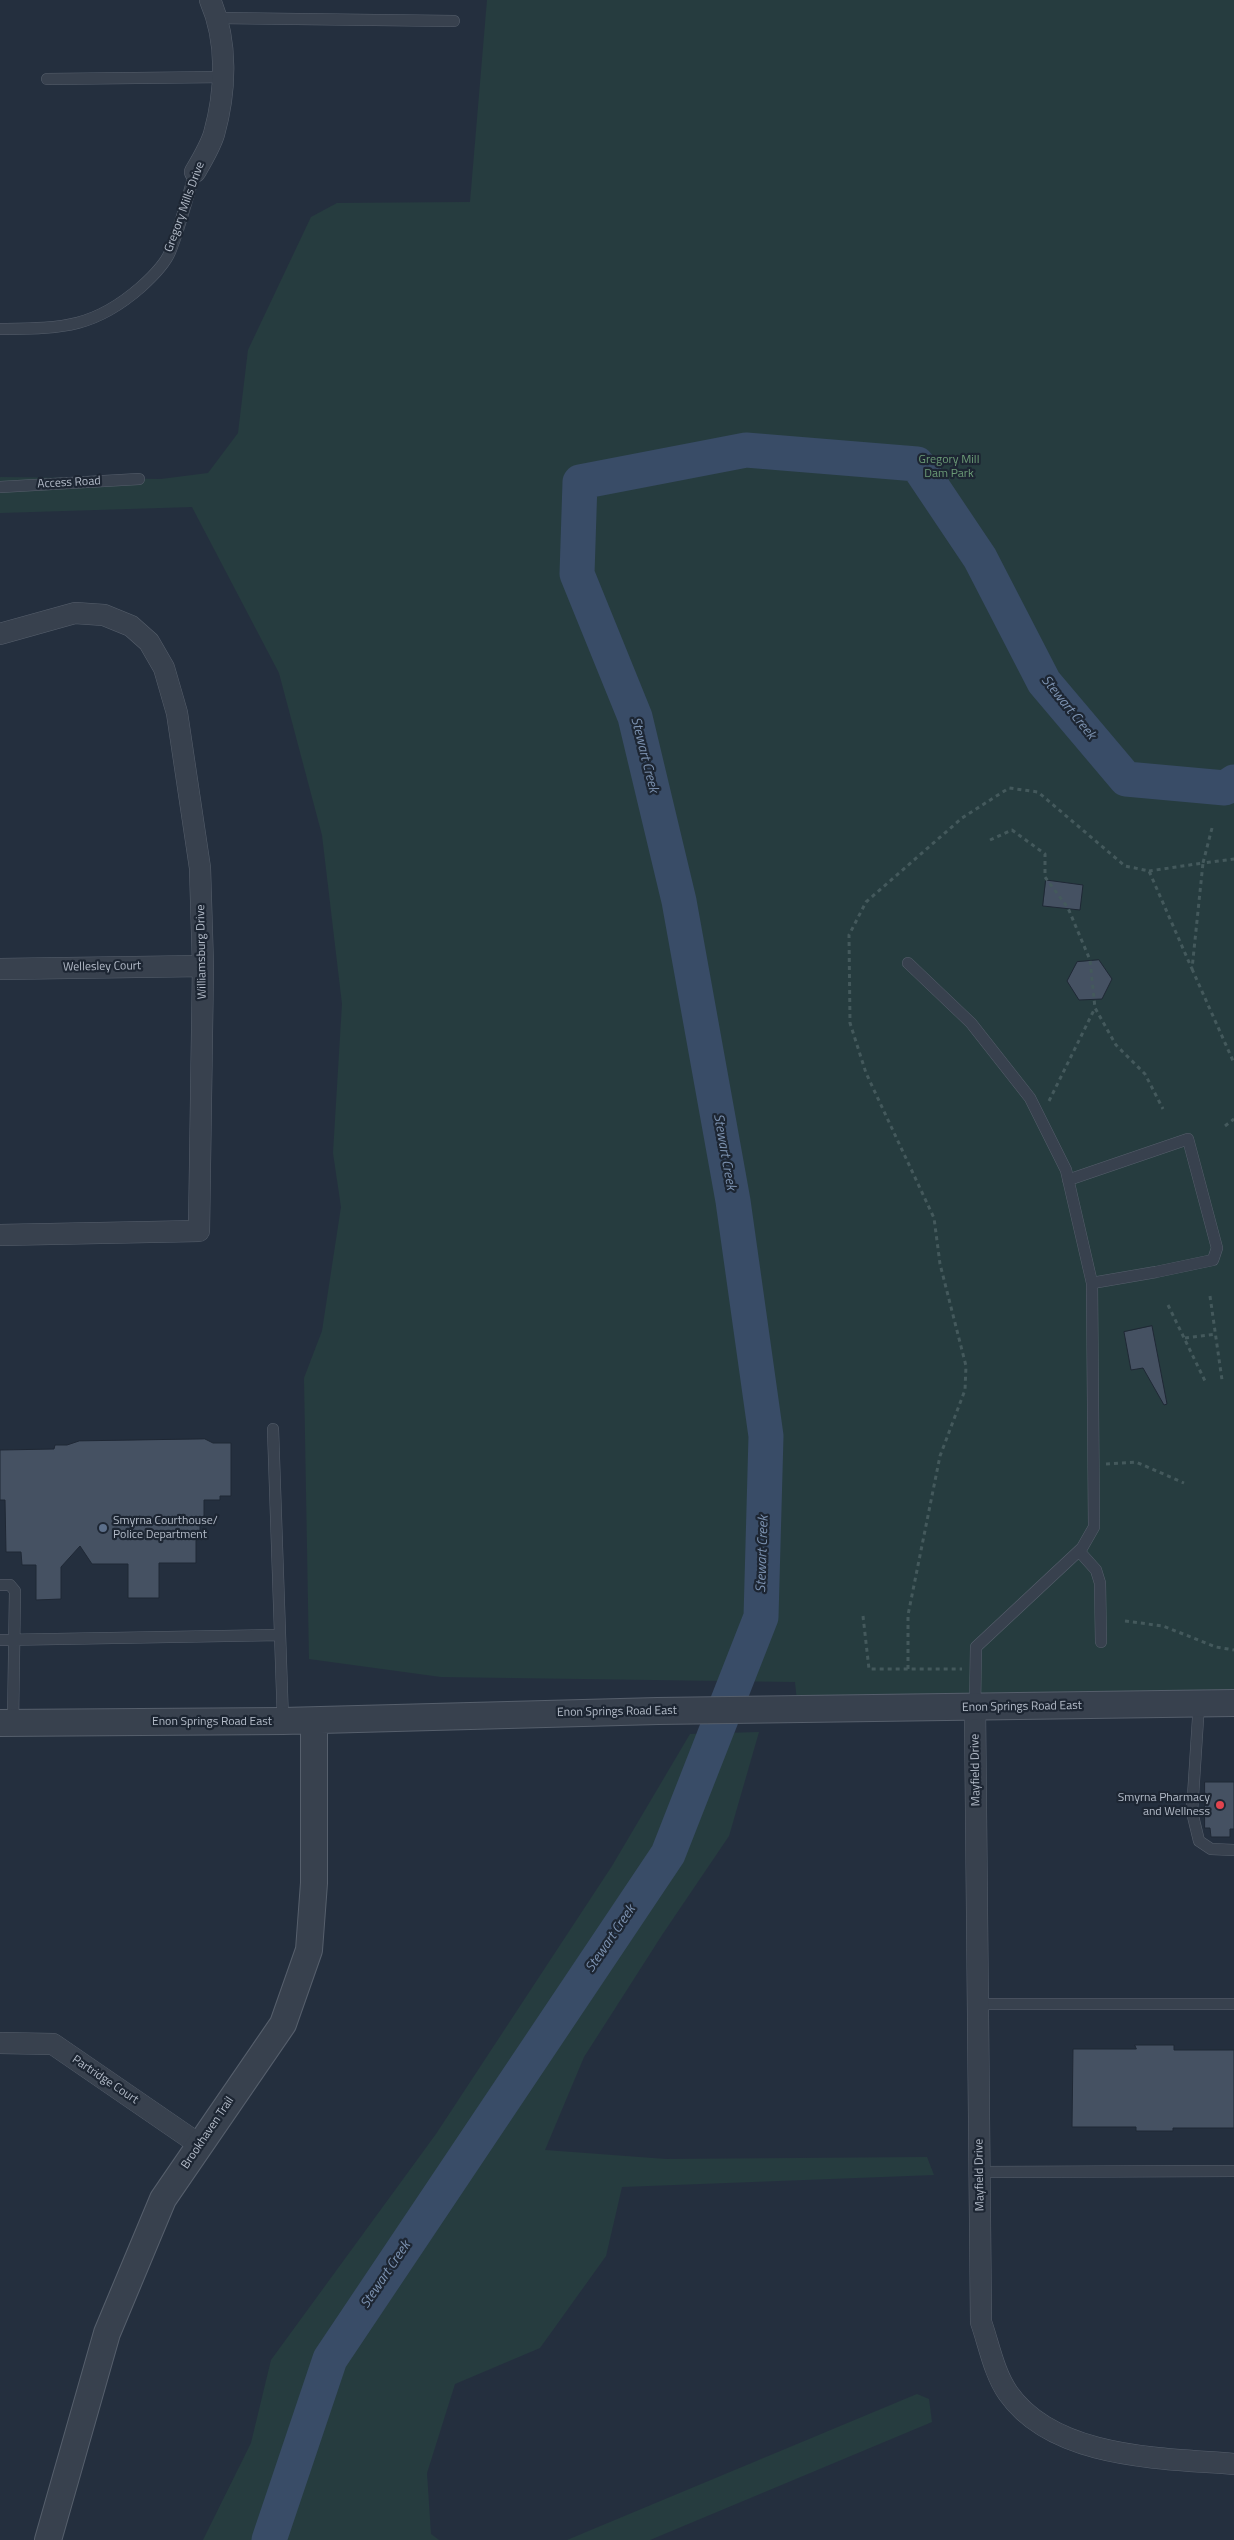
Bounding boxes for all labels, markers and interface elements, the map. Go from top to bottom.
street label: Gregory Mills Drive [162,160,208,254]
park label: Gregory Mill Dam Park [919,453,979,481]
street label: Access Road [37,474,101,492]
water label: Stewart Creek [1037,673,1099,743]
water label: Stewart Creek [626,715,662,795]
street label: Williamsburg Drive [194,904,210,1000]
street label: Wellesley Court [63,959,141,975]
water label: Stewart Creek [709,1112,739,1192]
place label: Smyrna Courthouse/ Police Department [113,1514,218,1542]
water label: Stewart Creek [753,1515,773,1593]
marker: Smyrna Courthouse/ Police Department [97,1522,109,1534]
street label: Enon Springs Road East [962,1699,1082,1715]
street label: Enon Springs Road East [557,1704,677,1720]
street label: Enon Springs Road East [152,1715,272,1729]
street label: Mayfield Drive [968,1734,984,1806]
place label: Smyrna Pharmacy and Wellness [1118,1791,1210,1819]
marker: Smyrna Pharmacy and Wellness [1214,1799,1226,1811]
water label: Stewart Creek [582,1902,640,1976]
street label: Partridge Court [69,2053,141,2107]
street label: Brookhaven Trail [179,2094,237,2172]
street label: Mayfield Drive [972,2139,988,2211]
water label: Stewart Creek [357,2238,415,2312]

